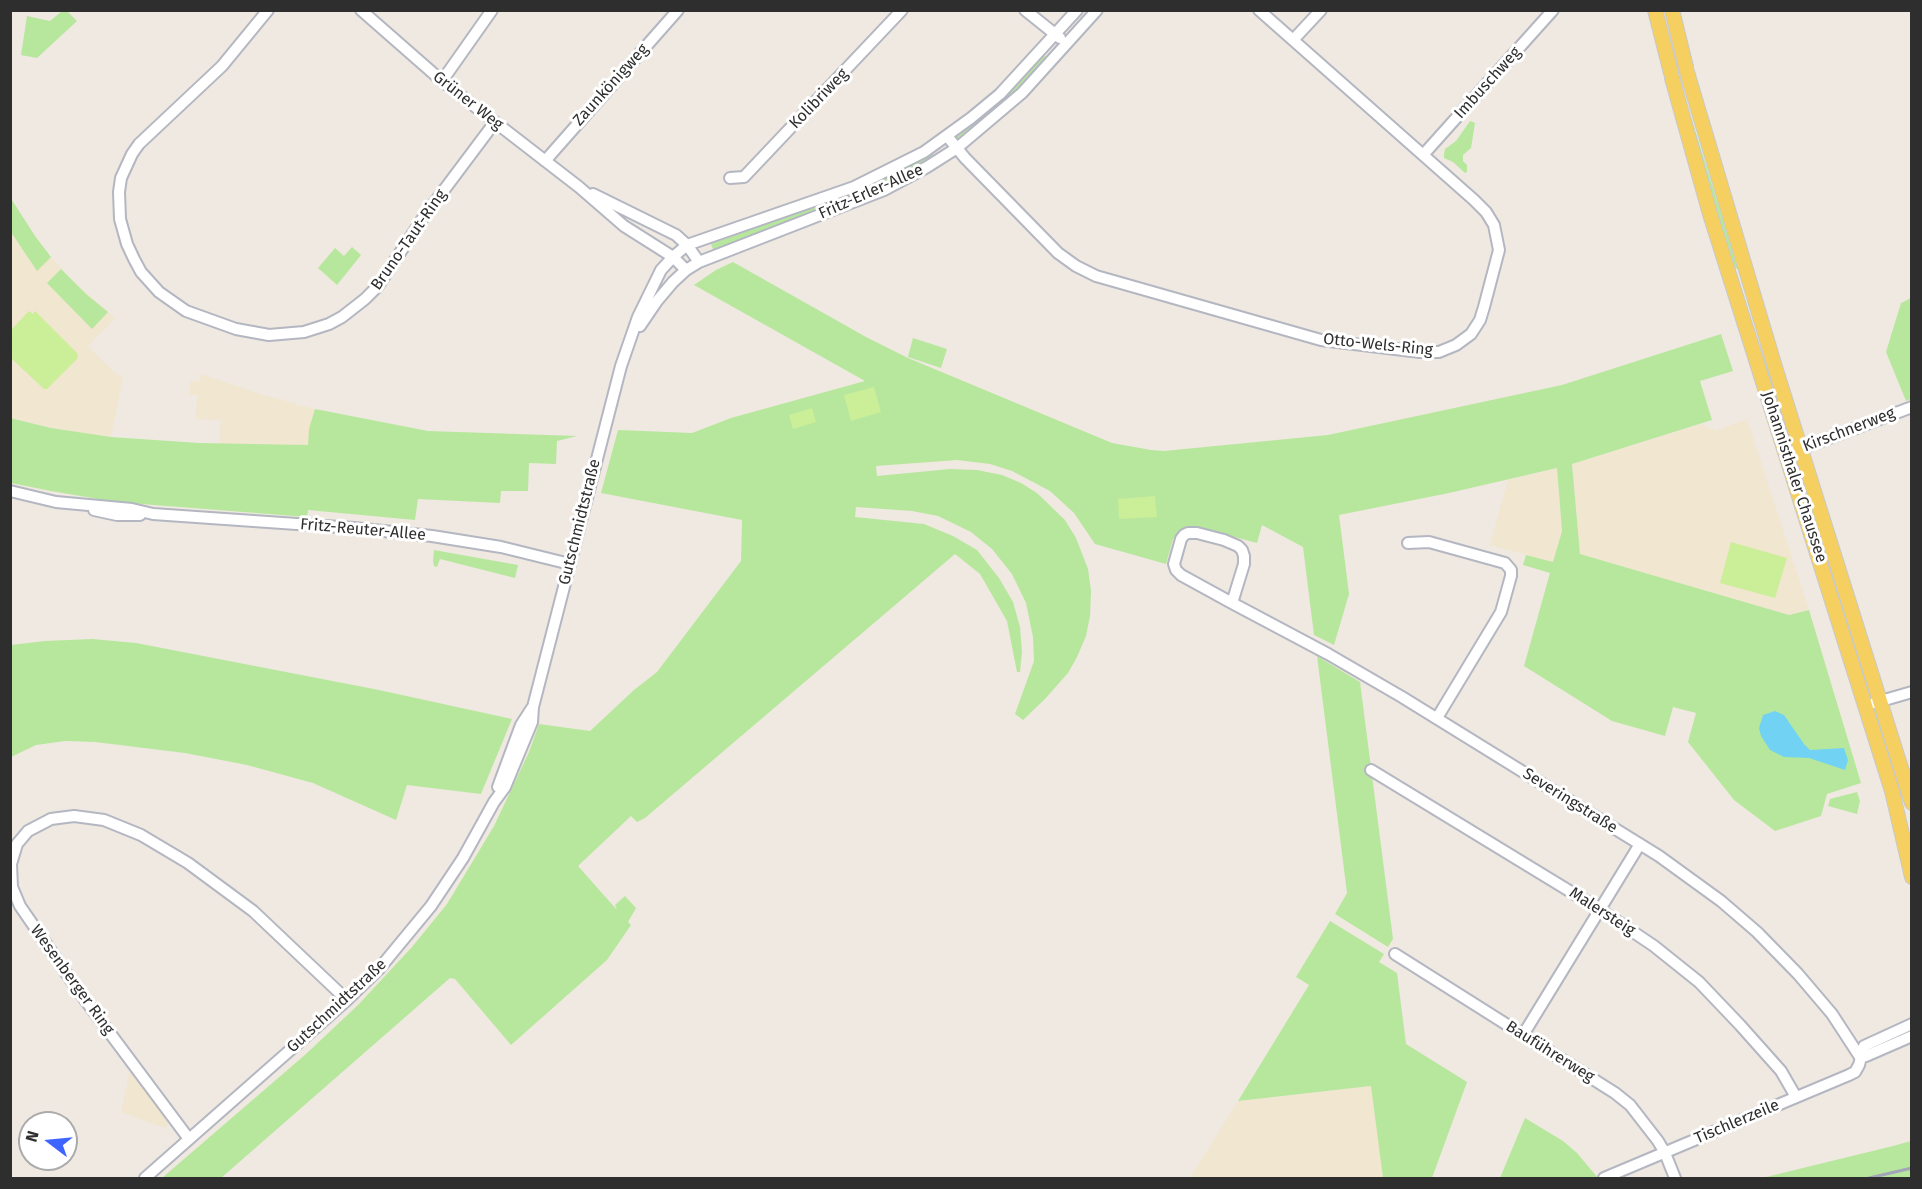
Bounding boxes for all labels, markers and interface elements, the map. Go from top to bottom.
street label: Zaunkönigweg [569,40,653,130]
street label: Imbuschweg [1451,43,1525,123]
street label: Kolibriweg [786,65,852,133]
street label: Grüner Weg [429,68,507,134]
street label: Fritz-Erler-Allee [816,160,926,224]
street label: Bruno-Taut-Ring [367,186,451,294]
street label: Otto-Wels-Ring [1322,330,1434,360]
street label: Johannisthaler Chaussee [1757,389,1831,565]
street label: Kirschnerweg [1800,404,1898,456]
street label: Gutschmidtstraße [555,457,605,587]
street label: Fritz-Reuter-Allee [299,515,427,545]
street label: Severingstraße [1519,764,1621,838]
street label: Malersteig [1565,884,1639,940]
street label: Wesenberger Ring [26,922,118,1038]
street label: Gutschmidtstraße [283,955,391,1057]
street label: Bauführerweg [1502,1017,1598,1087]
street label: Tischlerzeile [1692,1096,1782,1148]
north arrow [18,1111,78,1171]
text: N [22,1129,43,1144]

